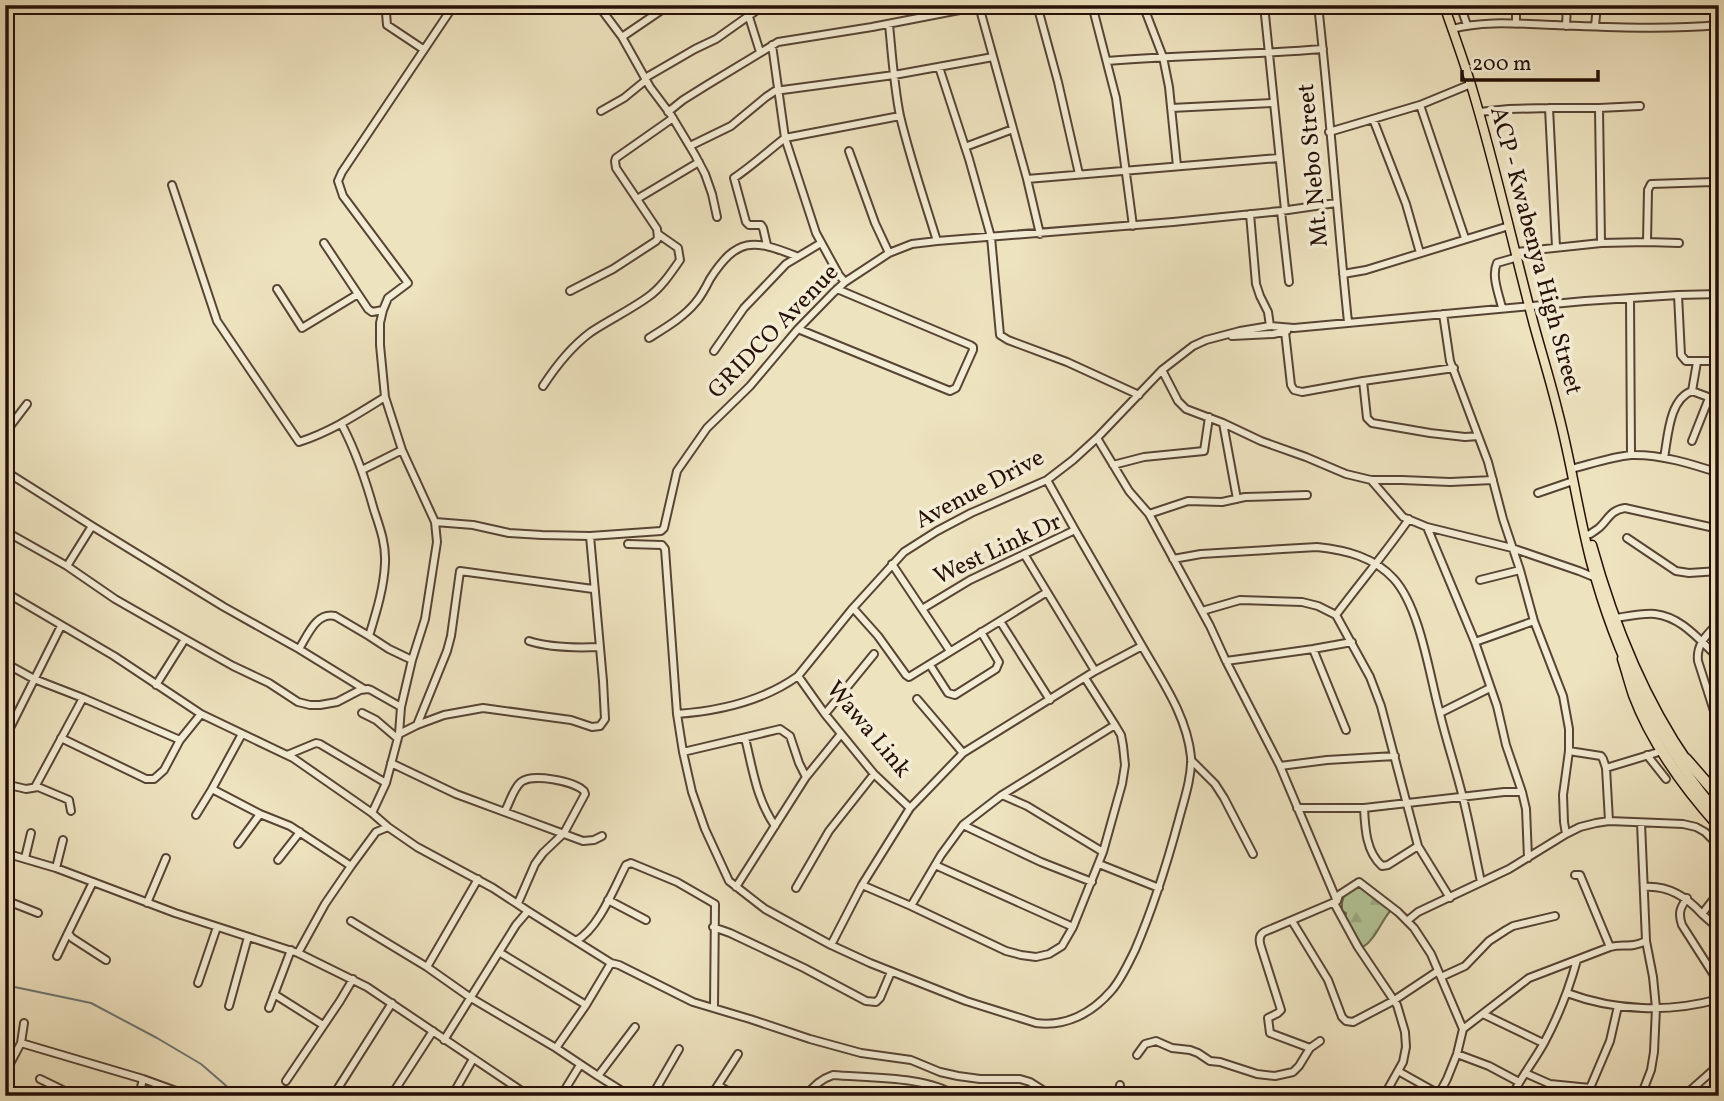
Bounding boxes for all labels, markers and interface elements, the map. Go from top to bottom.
scale bar [1462,38,1598,82]
text: 200 m [1472,50,1532,79]
street label: Mt. Nebo Street [1290,82,1338,248]
street label: ACP - Kwabenya High Street [1480,103,1590,399]
street label: GRIDCO Avenue [701,257,847,407]
street label: Avenue Drive [909,442,1051,538]
street label: West Link Dr [929,506,1067,594]
street label: Wawa Link [817,674,919,786]

